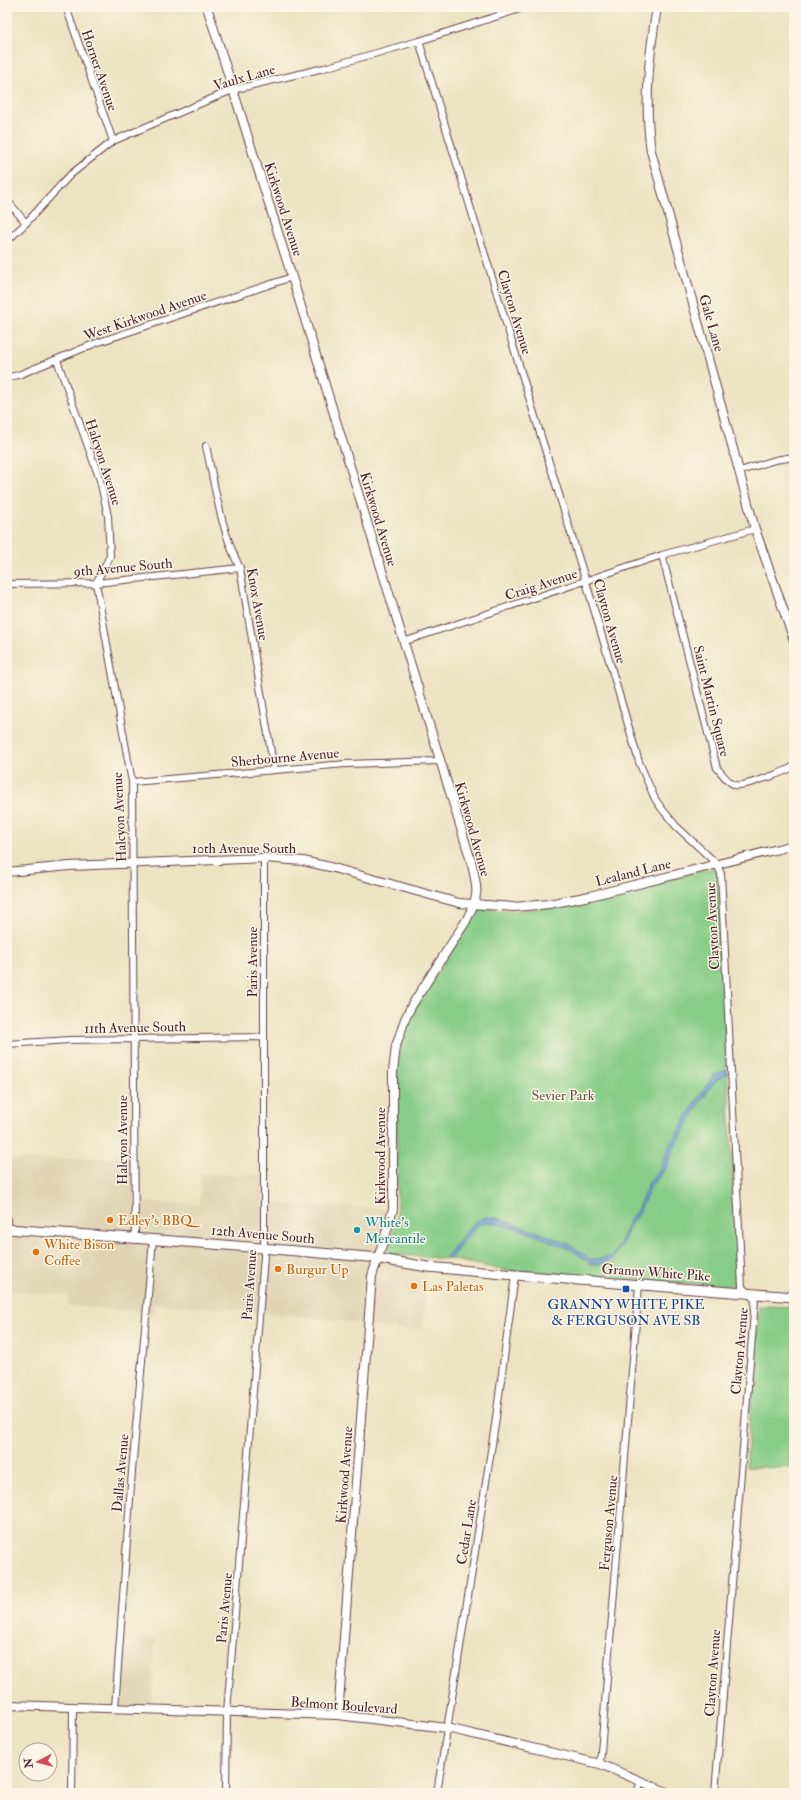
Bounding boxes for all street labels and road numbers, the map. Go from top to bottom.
street label: Horner Avenue [78,27,121,113]
street label: Vaulx Lane [211,61,277,94]
street label: Kirkwood Avenue [260,160,307,258]
street label: Clayton Avenue [493,268,535,357]
street label: West Kirkwood Avenue [81,286,209,345]
street label: Gale Lane [695,293,728,354]
street label: Halcyon Avenue [81,417,126,508]
street label: Kirkwood Avenue [356,470,401,568]
street label: 9th Avenue South [72,555,174,580]
street label: Craig Avenue [503,565,580,604]
street label: Knox Avenue [243,567,272,642]
street label: Clayton Avenue [588,577,630,666]
street label: Saint Martin Square [689,644,734,759]
street label: Sherbourne Avenue [230,744,340,771]
street label: Halcyon Avenue [109,771,131,862]
street label: Kirkwood Avenue [451,780,494,879]
street label: 10th Avenue South [192,840,297,857]
street label: Lealand Lane [594,855,673,890]
street label: Clayton Avenue [702,882,724,970]
street label: Paris Avenue [244,926,261,997]
street label: 11th Avenue South [84,1018,187,1037]
street label: Halcyon Avenue [114,1095,132,1185]
street label: Kirkwood Avenue [372,1107,389,1205]
street label: 12th Avenue South [210,1221,316,1248]
street label: Paris Avenue [239,1249,260,1321]
street label: Granny White Pike [601,1260,711,1286]
street label: Clayton Avenue [727,1307,753,1395]
street label: Kirkwood Avenue [333,1426,356,1524]
street label: Dallas Avenue [109,1433,132,1513]
street label: Ferguson Avenue [596,1474,621,1572]
street label: Cedar Lane [453,1498,480,1566]
street label: Paris Avenue [213,1572,236,1644]
street label: Clayton Avenue [701,1629,725,1717]
street label: Belmont Boulevard [290,1693,398,1718]

